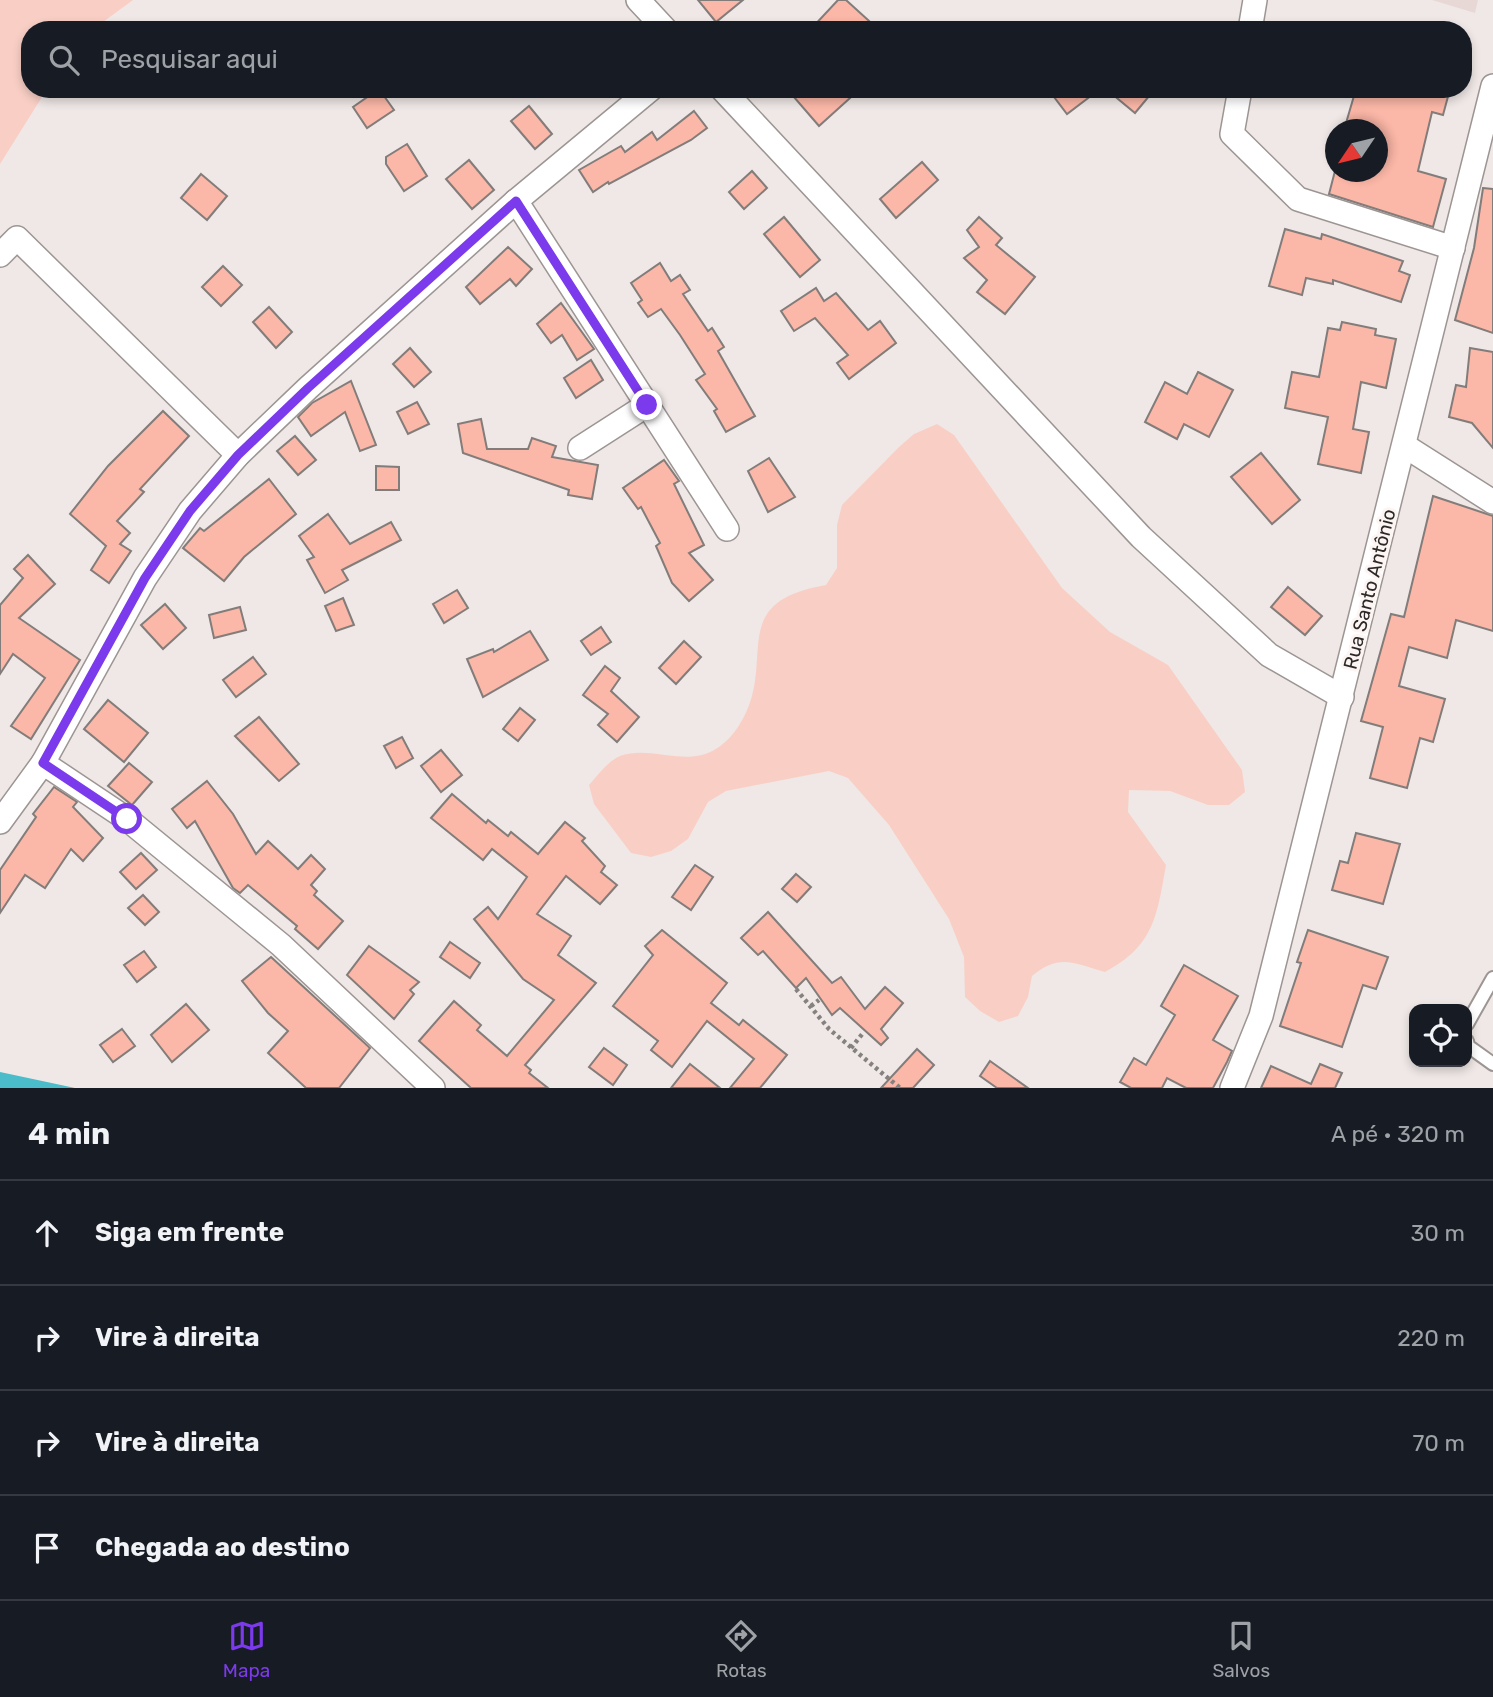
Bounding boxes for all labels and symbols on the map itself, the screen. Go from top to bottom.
north arrow [1325,119,1388,182]
route end [631,389,662,420]
street label: Rua Santo Antônio [1338,506,1401,672]
route start [111,803,142,834]

